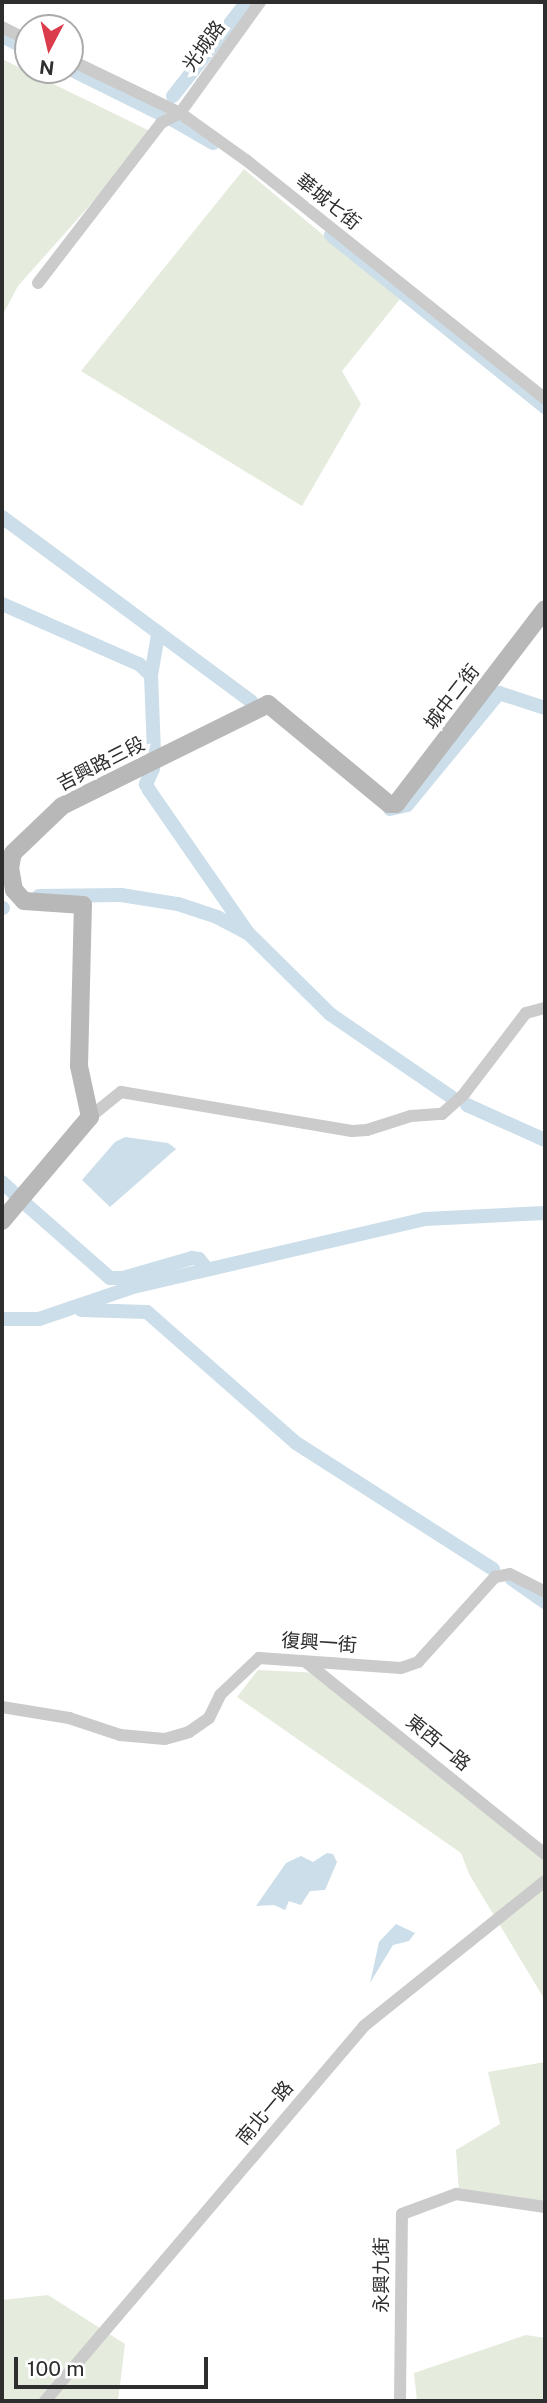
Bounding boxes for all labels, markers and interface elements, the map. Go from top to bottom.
north arrow [14,14,84,84]
street label: 光城路 [178,16,230,76]
text: N [38,56,55,80]
street label: 華城七街 [291,169,365,235]
street label: 城中二街 [420,660,484,734]
street label: 吉興路三段 [54,732,148,796]
street label: 復興一街 [280,1629,358,1657]
street label: 東西一路 [401,1710,475,1776]
street label: 南北一路 [232,2077,298,2149]
street label: 永興九街 [371,2237,393,2313]
scale bar [18,2344,212,2388]
text: 100 m [27,2356,84,2381]

